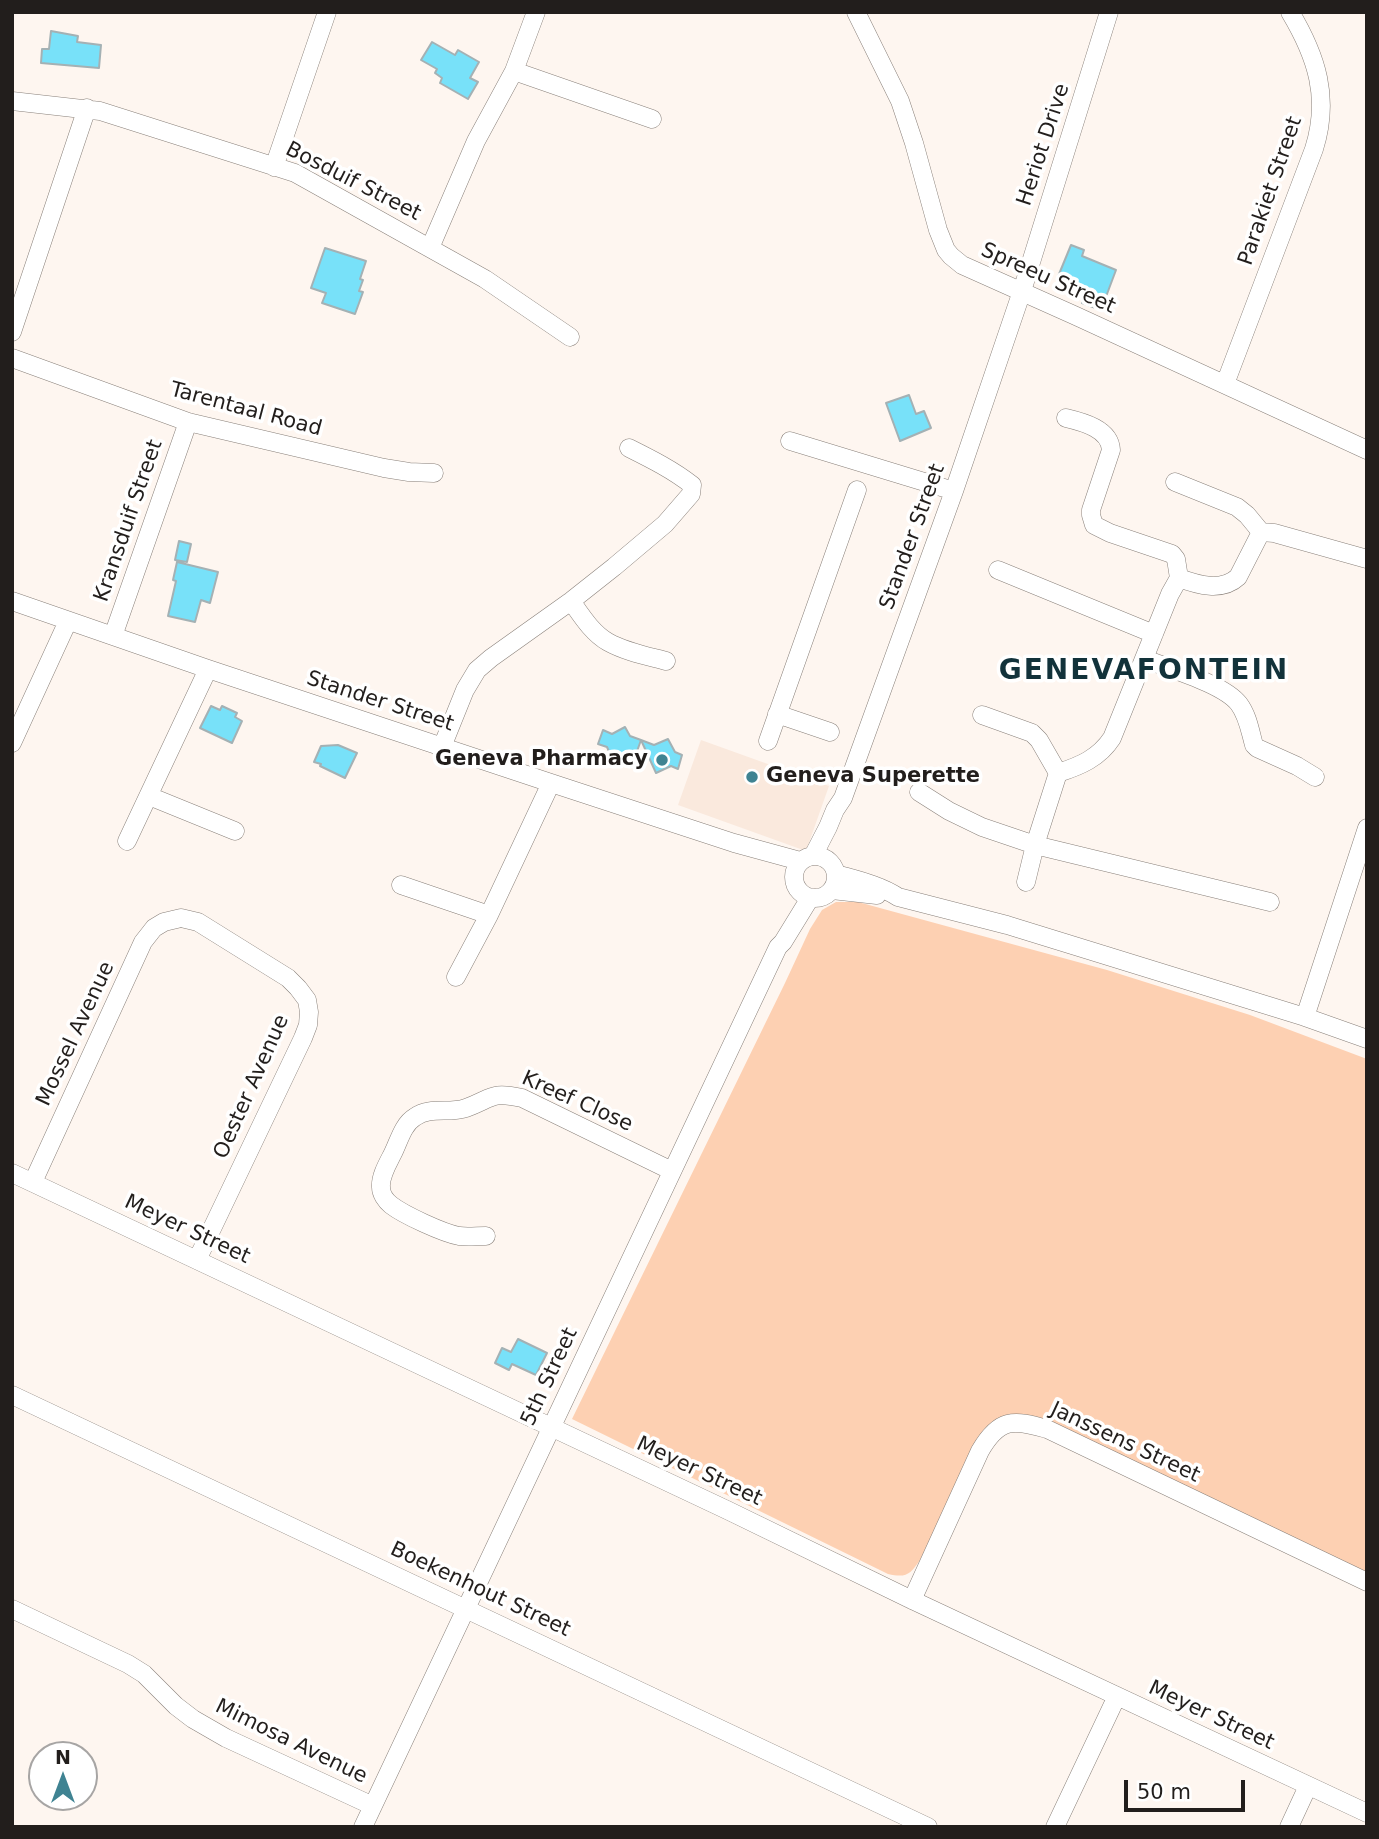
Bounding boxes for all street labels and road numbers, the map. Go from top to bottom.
street label: Heriot Drive [1012,81,1076,209]
street label: Parakiet Street [1234,113,1308,269]
street label: Bosduif Street [281,137,425,227]
street label: Spreeu Street [977,238,1119,320]
street label: Tarentaal Road [167,378,325,442]
street label: Kransduif Street [89,437,169,605]
street label: Stander Street [875,461,951,613]
street label: Stander Street [303,666,457,738]
street label: Mossel Avenue [32,958,120,1110]
street label: Oester Avenue [209,1011,295,1163]
street label: Kreef Close [517,1066,637,1138]
street label: Meyer Street [120,1190,254,1270]
street label: 5th Street [516,1324,584,1430]
street label: Janssens Street [1046,1397,1204,1489]
street label: Meyer Street [632,1432,766,1512]
street label: Boekenhout Street [386,1537,574,1643]
street label: Meyer Street [1144,1676,1278,1756]
street label: Mimosa Avenue [211,1694,371,1790]

